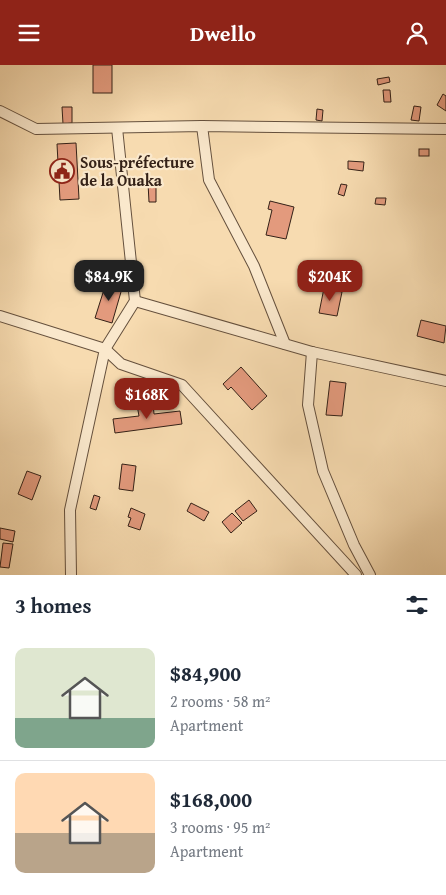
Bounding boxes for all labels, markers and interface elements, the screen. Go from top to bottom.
text: Dwello [190,17,256,49]
icon: menu [15,19,43,47]
icon: person [403,19,431,47]
place label: Sous-préfecture de la Ouaka [80,150,194,192]
public building icon: Sous-préfecture de la Ouaka [49,158,75,184]
pin: $84.9K [68,259,150,302]
pin: $204K [295,259,365,302]
text: $84.9K [85,264,133,288]
text: $204K [308,264,352,288]
pin: $168K [112,377,182,420]
text: $168K [125,382,169,406]
text: 3 homes [15,590,91,621]
icon: filters [403,591,431,619]
text: $84,900 [170,658,241,689]
icon: home [55,668,115,728]
text: 2 rooms · 58 m² [170,689,270,713]
text: Apartment [170,713,243,737]
text: $168,000 [170,784,252,815]
icon: home [55,793,115,853]
text: 3 rooms · 95 m² [170,815,270,839]
text: Apartment [170,839,243,863]

